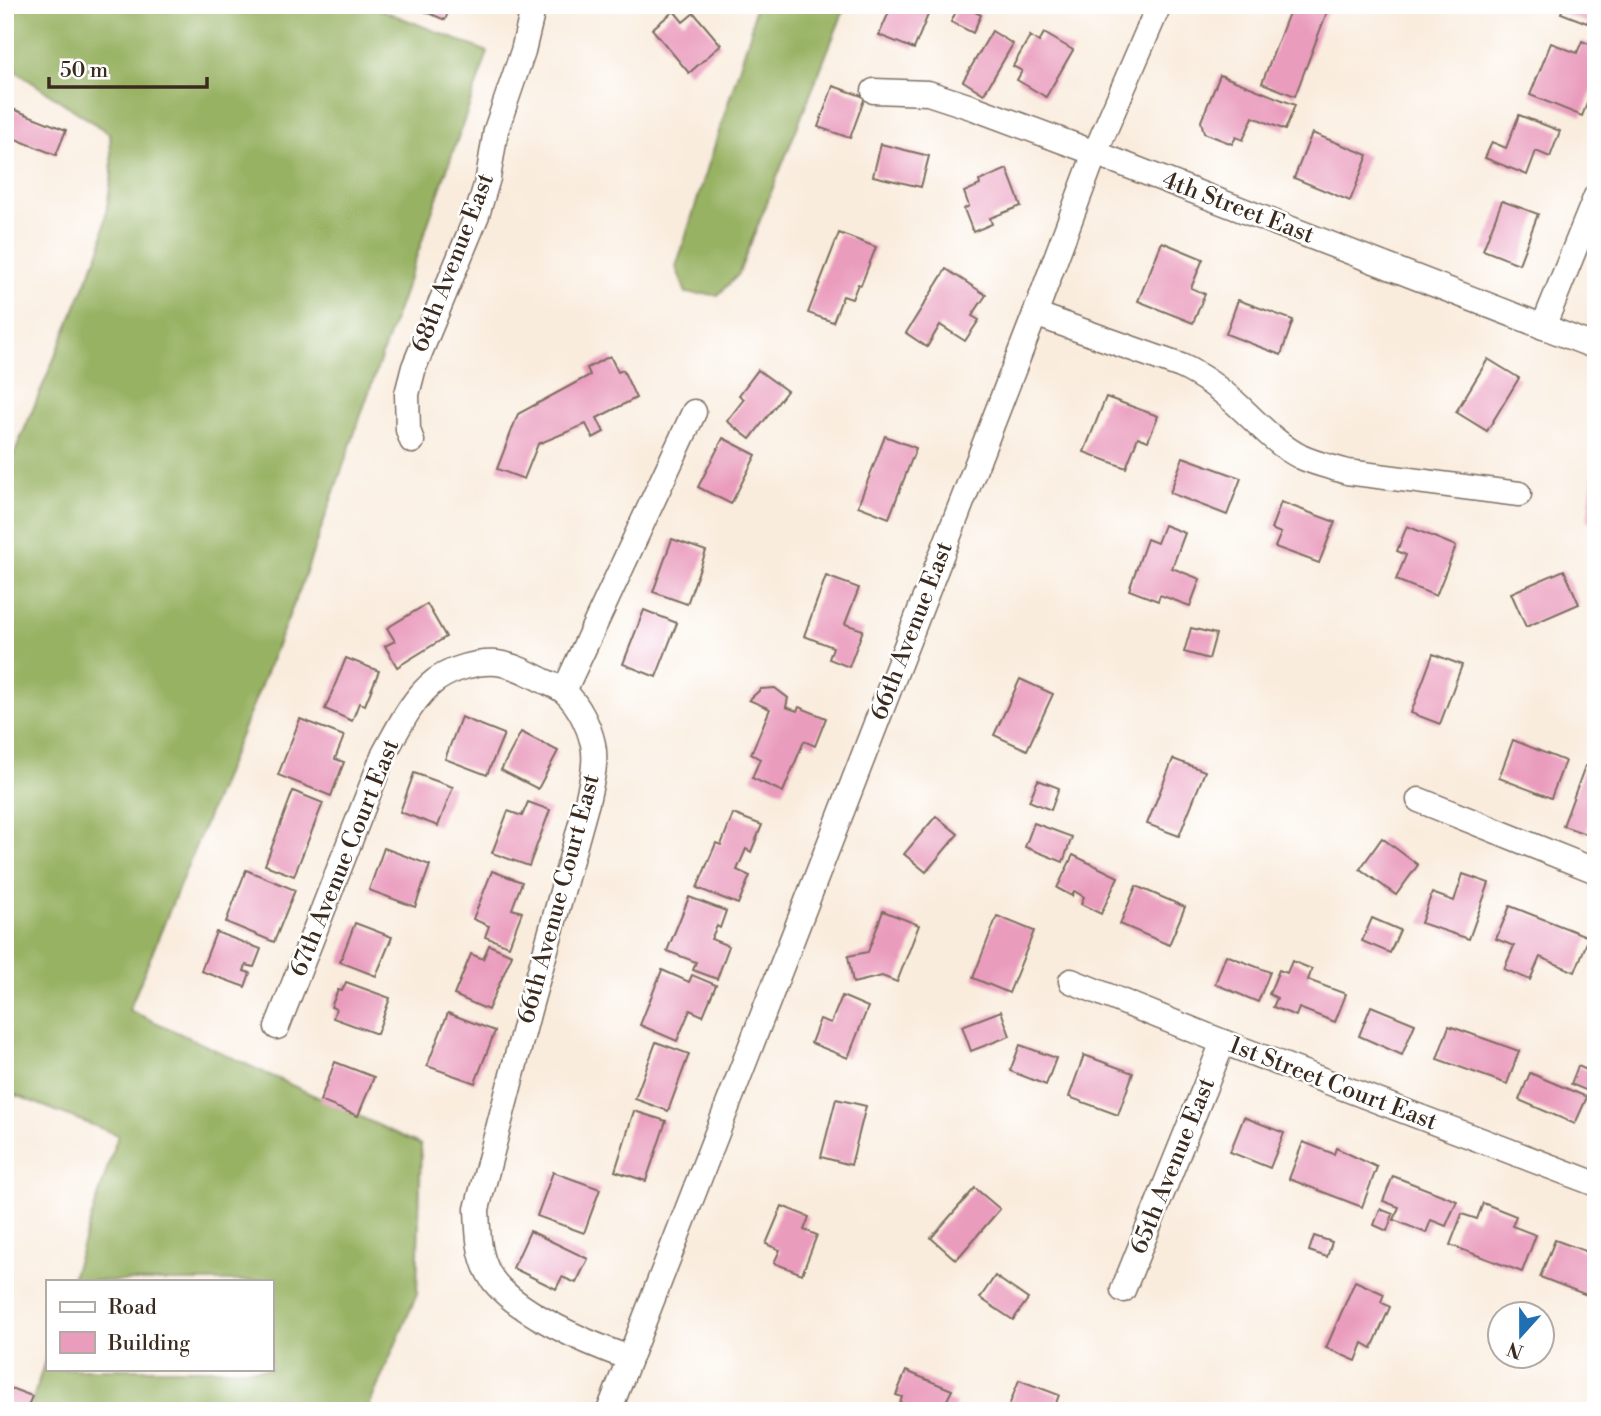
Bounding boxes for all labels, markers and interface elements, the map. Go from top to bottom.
scale bar [49,46,206,90]
text: 50 m [60,58,108,84]
street label: 4th Street East [1158,165,1319,251]
street label: 68th Avenue East [405,169,501,357]
street label: 66th Avenue East [864,537,960,725]
street label: 67th Avenue Court East [284,734,407,981]
street label: 66th Avenue Court East [511,770,607,1027]
street label: 1st Street Court East [1225,1030,1442,1138]
street label: 65th Avenue East [1124,1073,1222,1259]
legend [46,1280,273,1370]
text: Road [108,1295,157,1321]
north arrow [1486,1300,1556,1370]
text: Building [107,1331,190,1357]
text: N [1504,1336,1527,1364]

